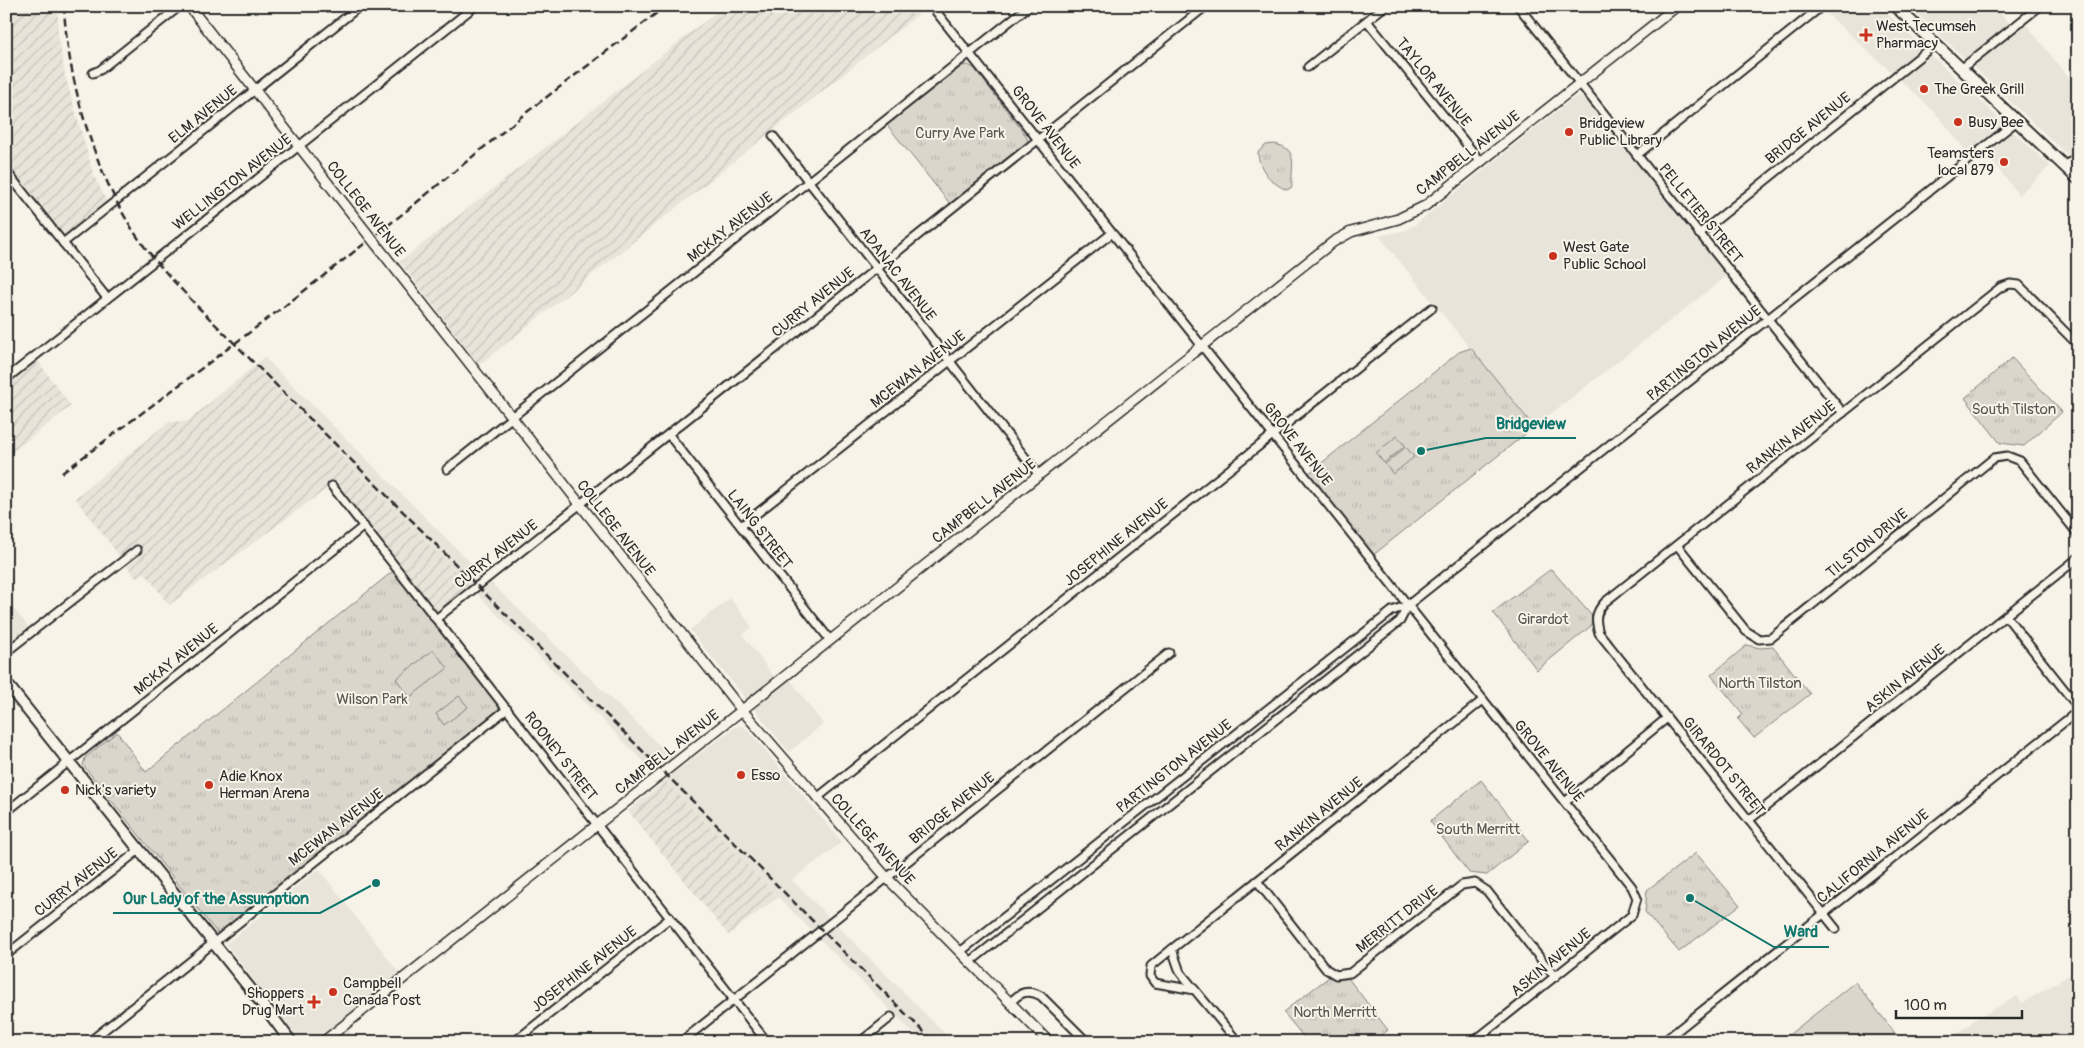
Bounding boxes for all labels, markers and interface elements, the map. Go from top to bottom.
place label: West Tecumseh Pharmacy [1876,17,1976,53]
marker: West Tecumseh Pharmacy [1860,29,1872,41]
street label: TAYLOR AVENUE [1392,34,1475,131]
place label: The Greek Grill [1934,80,2024,99]
street label: ELM AVENUE [165,81,242,148]
street label: GROVE AVENUE [1007,82,1084,173]
marker: The Greek Grill [1918,83,1930,95]
street label: BRIDGE AVENUE [1762,88,1855,169]
street label: CAMPBELL AVENUE [1412,107,1524,200]
place label: Busy Bee [1968,113,2024,132]
place label: Bridgeview Public Library [1579,114,1662,150]
marker: Busy Bee [1952,116,1964,128]
park label: Curry Ave Park [915,124,1006,143]
marker: Bridgeview Public Library [1563,126,1575,138]
street label: WELLINGTON AVENUE [169,130,296,235]
place label: Teamsters local 879 [1927,144,1994,180]
marker: Teamsters local 879 [1998,156,2010,168]
street label: COLLEGE AVENUE [322,157,409,261]
street label: PELLETIER STREET [1655,160,1747,267]
street label: MCKAY AVENUE [684,188,777,267]
street label: ADANAC AVENUE [855,224,940,325]
place label: West Gate Public School [1563,238,1646,274]
marker: West Gate Public School [1547,250,1559,262]
street label: CURRY AVENUE [768,263,859,342]
street label: PARTINGTON AVENUE [1643,301,1765,405]
street label: MCEWAN AVENUE [867,326,970,412]
street label: RANKIN AVENUE [1743,397,1840,478]
street label: GROVE AVENUE [1259,399,1336,490]
park label: South Tilston [1972,400,2056,419]
callout: Bridgeview [1486,407,1576,438]
text: Bridgeview [1496,414,1566,434]
street label: CAMPBELL AVENUE [928,455,1040,548]
street label: COLLEGE AVENUE [572,476,659,580]
street label: LAING STREET [723,486,796,573]
street label: JOSEPHINE AVENUE [1060,494,1173,590]
street label: TILSTON DRIVE [1822,504,1912,582]
street label: CURRY AVENUE [451,516,542,593]
park label: Girardot [1517,610,1570,629]
street label: MCKAY AVENUE [130,619,223,699]
street label: ASKIN AVENUE [1861,640,1949,717]
park label: North Tilston [1718,674,1802,693]
park label: Wilson Park [336,690,409,709]
street label: CAMPBELL AVENUE [611,706,723,799]
street label: ROONEY STREET [520,708,601,804]
street label: GIRARDOT STREET [1678,713,1769,819]
street label: PARTINGTON AVENUE [1113,715,1236,817]
street label: GROVE AVENUE [1509,716,1588,807]
place label: Esso [751,766,780,785]
place label: Adie Knox Herman Arena [219,767,310,803]
street label: BRIDGE AVENUE [906,768,999,849]
marker: Esso [735,769,747,781]
street label: RANKIN AVENUE [1271,773,1367,856]
marker: Adie Knox Herman Arena [203,779,215,791]
place label: Nick's variety [75,781,157,800]
marker: Nick's variety [59,784,71,796]
street label: MCEWAN AVENUE [285,784,388,870]
street label: COLLEGE AVENUE [827,790,919,889]
street label: CALIFORNIA AVENUE [1813,805,1933,908]
park label: South Merritt [1436,820,1521,839]
street label: CURRY AVENUE [31,844,122,921]
street label: MERRITT DRIVE [1352,881,1442,957]
callout: Our Lady of the Assumption [113,882,320,913]
text: Our Lady of the Assumption [123,889,309,909]
callout: Ward [1774,916,1829,947]
street label: JOSEPHINE AVENUE [528,922,641,1017]
text: Ward [1784,922,1818,942]
street label: ASKIN AVENUE [1507,924,1595,1001]
place label: Campbell Canada Post [343,974,422,1010]
place label: Shoppers Drug Mart [242,984,305,1020]
marker: Campbell Canada Post [327,986,339,998]
scale bar [1896,988,2023,1020]
marker: Shoppers Drug Mart [308,996,320,1008]
text: 100 m [1904,996,1947,1015]
park label: North Merritt [1293,1003,1378,1022]

